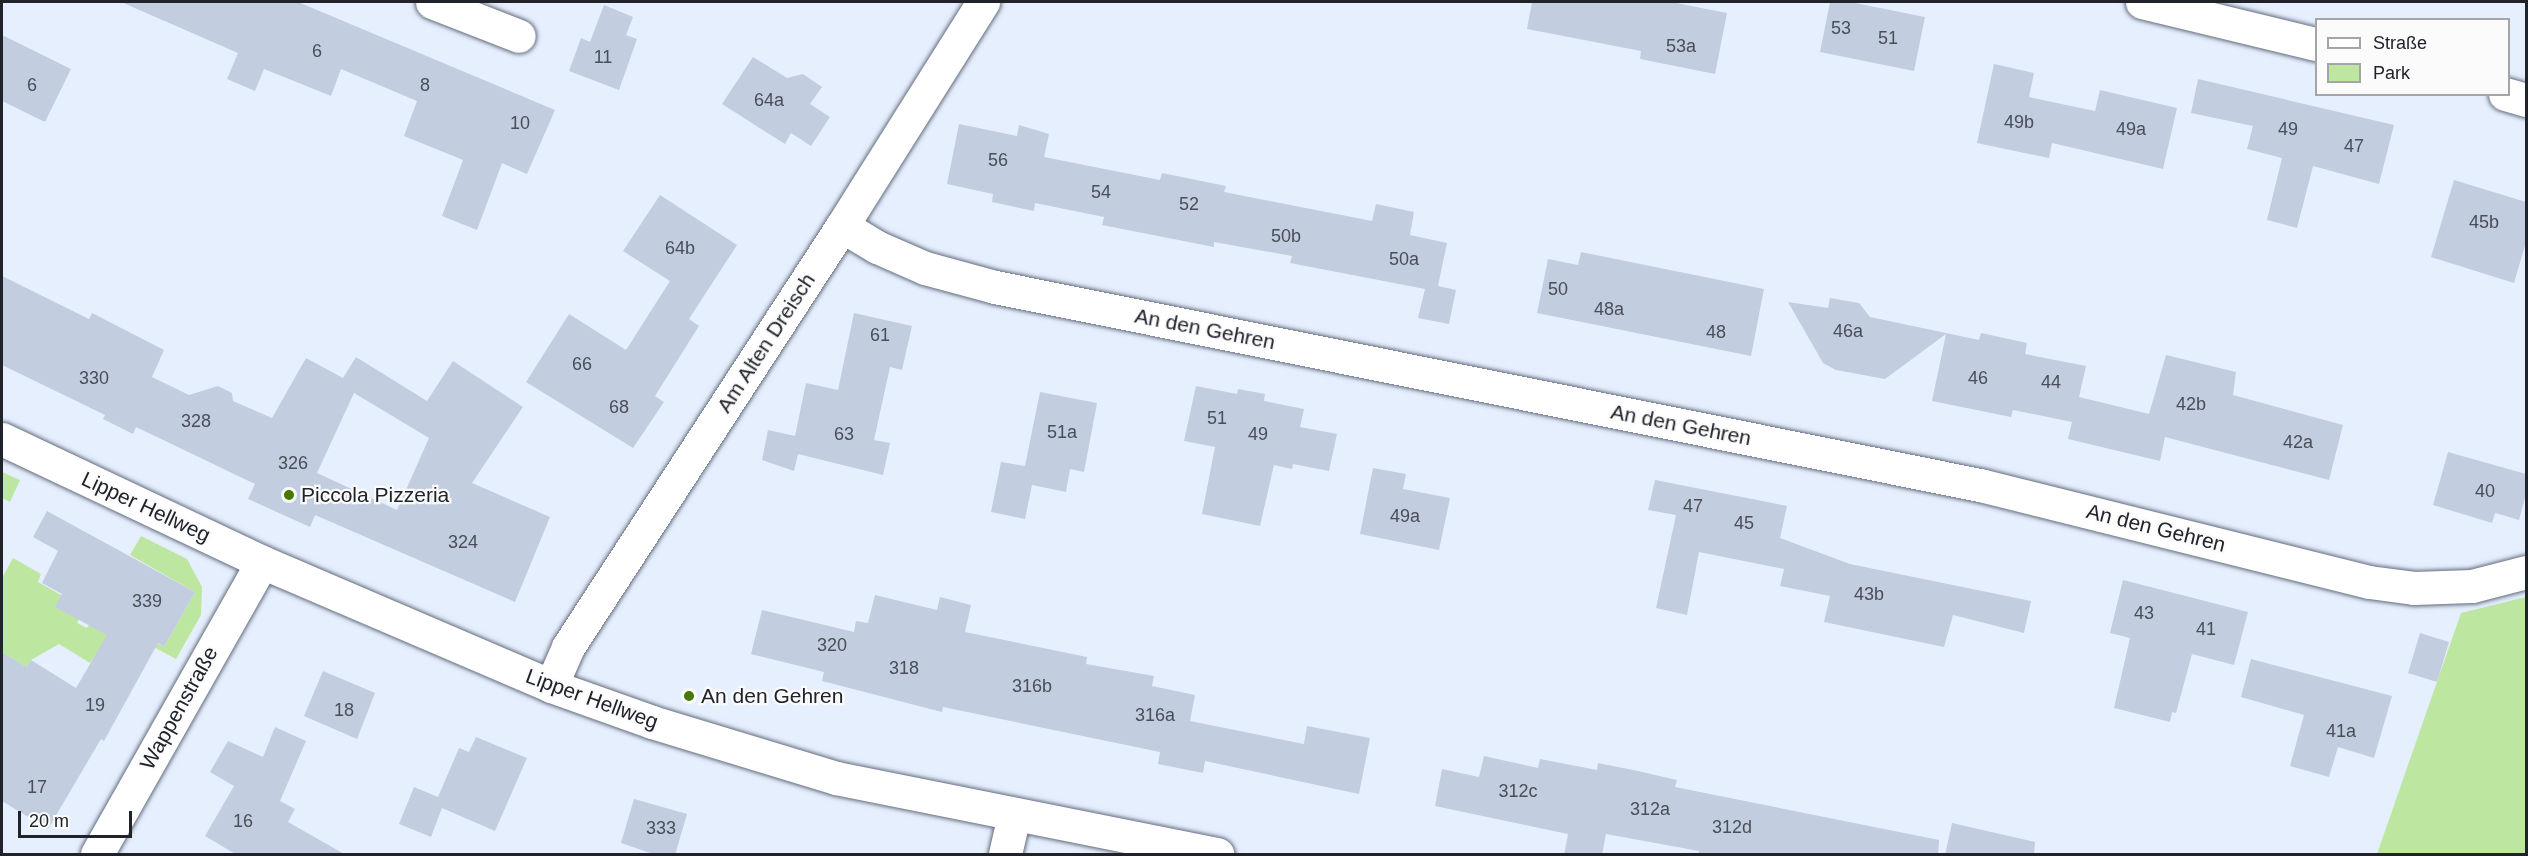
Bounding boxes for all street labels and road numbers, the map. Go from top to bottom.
street label: Am Alten Dreisch [711,268,821,418]
street label: An den Gehren [1133,303,1277,355]
street label: An den Gehren [1609,399,1753,451]
street label: Lipper Hellweg [78,466,214,548]
street label: An den Gehren [2084,499,2228,557]
street label: Wappenstraße [135,642,223,774]
street label: Lipper Hellweg [522,663,662,735]

